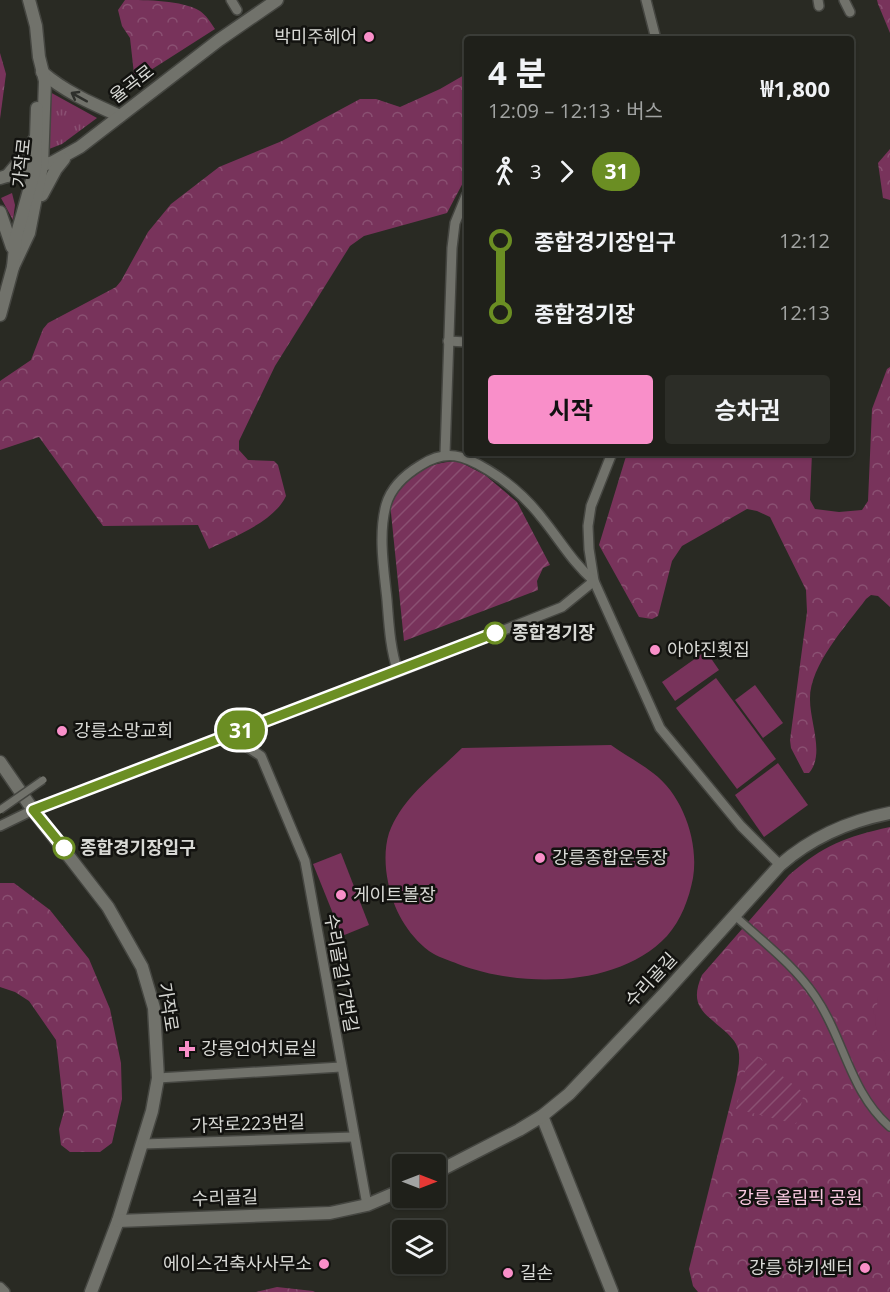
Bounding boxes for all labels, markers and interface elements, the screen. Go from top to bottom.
place label: 박미주헤어 [274,24,357,48]
marker: 박미주헤어 [362,30,376,44]
text: 4 분 [488,50,546,95]
street label: 율곡로 [104,58,158,108]
text: ₩1,800 [760,73,830,103]
one-way arrow [71,91,89,102]
text: 12:09 – 12:13 · 버스 [488,97,663,124]
street label: 가작로 [6,137,36,189]
icon: walk [488,155,521,188]
icon: forward [550,155,583,188]
text: 31 [604,157,628,185]
text: 3 [530,158,541,185]
text: 종합경기장입구 [534,226,676,256]
text: 12:12 [779,227,830,254]
text: 종합경기장 [534,298,635,328]
text: 12:13 [779,299,830,326]
button: 시작 [488,375,653,444]
button: 승차권 [665,375,830,444]
place label: 종합경기장 [512,620,595,644]
marker: 종합경기장 [484,622,506,644]
place label: 아야진횟집 [667,637,750,661]
marker: 아야진횟집 [648,643,662,657]
line badge: 31 [214,710,268,750]
text: 31 [229,716,253,744]
place label: 강릉소망교회 [74,718,173,742]
marker: 강릉소망교회 [55,724,69,738]
place label: 종합경기장입구 [80,835,196,859]
marker: 종합경기장입구 [53,837,75,859]
place label: 강릉종합운동장 [552,845,668,869]
marker: 강릉종합운동장 [533,851,547,865]
place label: 게이트볼장 [353,882,436,906]
marker: 게이트볼장 [334,888,348,902]
street label: 수리골길17번길 [320,912,364,1034]
street label: 수리골길 [619,947,682,1012]
street label: 가작로 [153,980,185,1033]
place label: 강릉언어치료실 [201,1036,317,1060]
marker: 강릉언어치료실 [178,1040,196,1058]
street label: 가작로223번길 [191,1109,305,1137]
north arrow [392,1154,446,1208]
map controls [392,1154,446,1274]
street label: 수리골길 [191,1184,258,1210]
park label: 강릉 올림픽 공원 [737,1185,863,1209]
button: layers [392,1220,446,1274]
place label: 에이스건축사사무소 [163,1251,312,1275]
place label: 강릉 하키센터 [749,1255,853,1279]
marker: 에이스건축사사무소 [317,1257,331,1271]
place label: 길손 [520,1260,553,1284]
marker: 강릉 하키센터 [858,1261,872,1275]
marker: 길손 [501,1266,515,1280]

